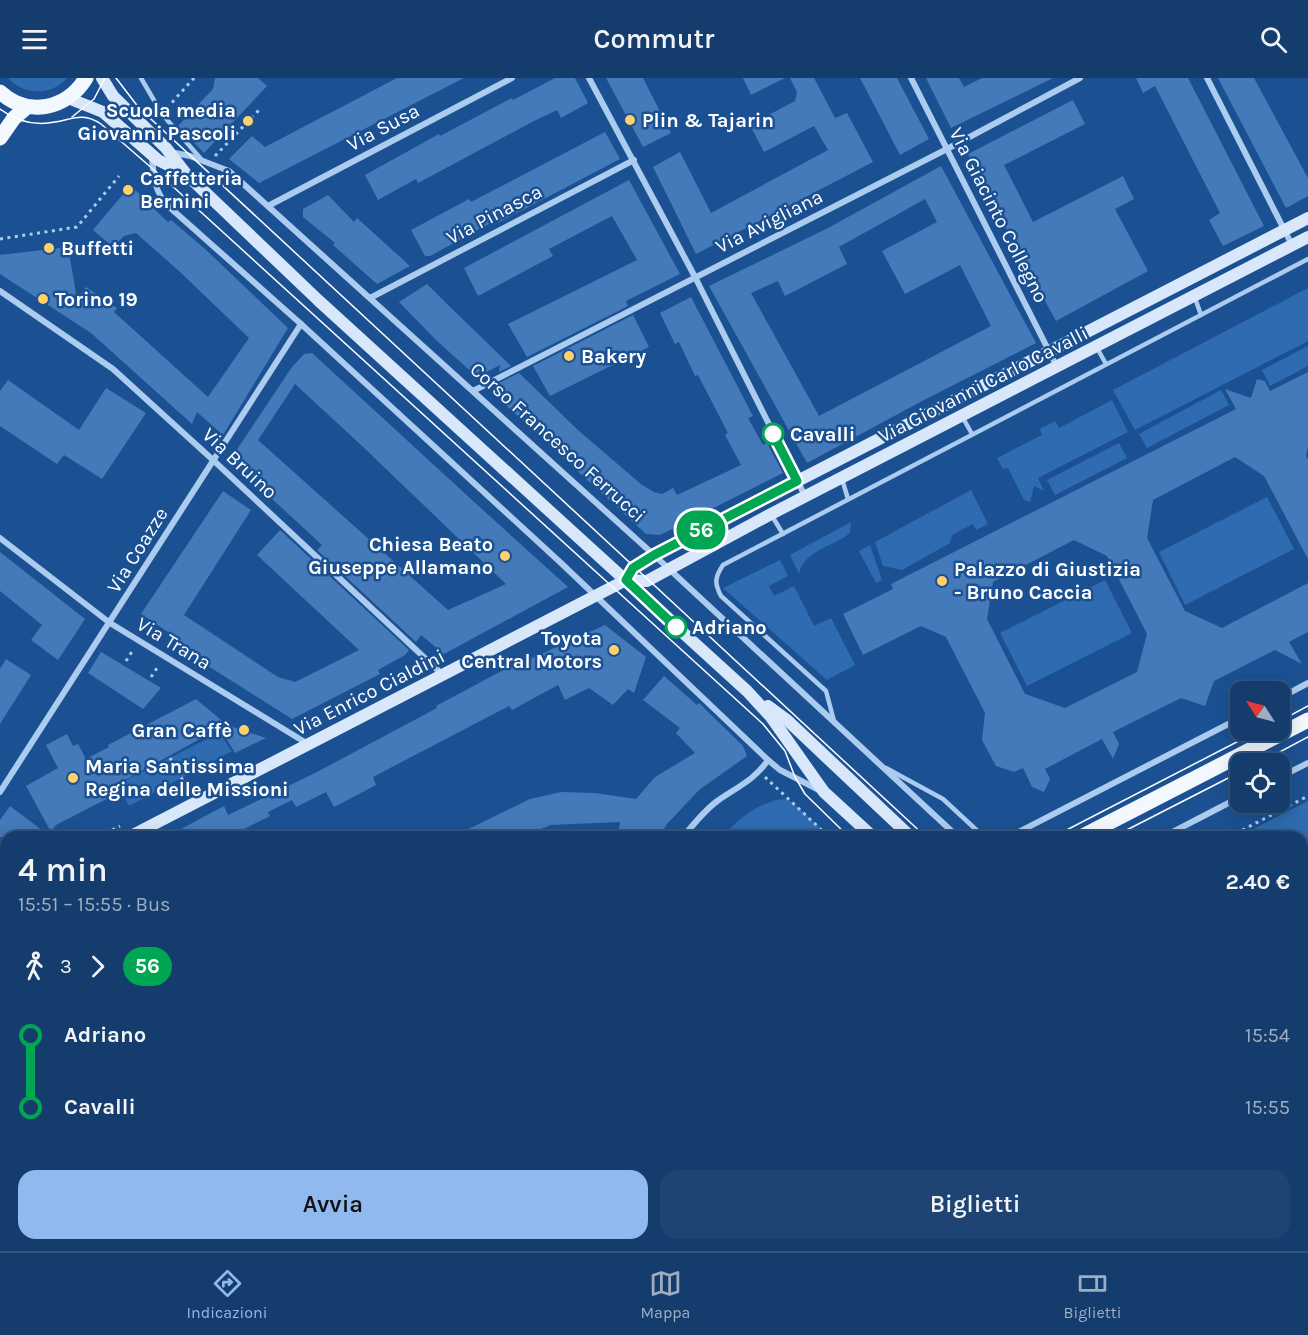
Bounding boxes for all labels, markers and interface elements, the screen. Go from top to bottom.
icon: menu [18,23,51,56]
text: Commutr [594,23,714,55]
icon: search [1257,23,1290,56]
place label: Scuola media Giovanni Pascoli [78,99,236,145]
street label: Via Susa [343,99,423,156]
place label: Plin & Tajarin [642,109,774,132]
marker: Plin & Tajarin [623,113,637,127]
marker: Scuola media Giovanni Pascoli [241,114,255,128]
street label: Via Giacinto Collegno [944,124,1053,307]
place label: Caffetteria Bernini [140,167,242,213]
street label: Via Pinasca [443,180,546,249]
marker: Caffetteria Bernini [121,183,135,197]
street label: Via Avigliana [712,185,827,258]
place label: Buffetti [61,237,134,260]
marker: Buffetti [42,241,56,255]
place label: Torino 19 [55,288,138,311]
marker: Torino 19 [36,292,50,306]
street label: Via Giovanni Carlo Cavalli [875,322,1092,447]
place label: Bakery [581,345,646,368]
marker: Bakery [562,349,576,363]
street label: Corso Francesco Ferrucci [465,358,650,527]
street label: Via Bruino [198,423,282,504]
marker: Cavalli [762,423,784,445]
place label: Cavalli [790,423,855,446]
street label: Via Coazze [102,503,173,597]
line badge: 56 [674,510,728,550]
text: 56 [689,518,713,542]
place label: Chiesa Beato Giuseppe Allamano [308,533,493,579]
marker: Chiesa Beato Giuseppe Allamano [498,549,512,563]
place label: Palazzo di Giustizia - Bruno Caccia [954,558,1141,604]
marker: Palazzo di Giustizia - Bruno Caccia [935,574,949,588]
street label: Via Trana [132,612,215,675]
marker: Adriano [665,616,687,638]
place label: Adriano [692,616,767,639]
place label: Toyota Central Motors [461,627,602,673]
marker: Toyota Central Motors [607,643,621,657]
street label: Via Enrico Cialdini [290,644,448,740]
north arrow [1230,681,1290,741]
map controls [1230,681,1290,813]
place label: Gran Caffè [132,719,232,742]
marker: Gran Caffè [237,723,251,737]
button: locate [1230,753,1290,813]
place label: Maria Santissima Regina delle Missioni [85,755,289,801]
marker: Maria Santissima Regina delle Missioni [66,771,80,785]
text: 4 min [18,851,108,889]
text: 2.40 € [1225,869,1290,895]
text: 15:51 – 15:55 · Bus [18,893,171,916]
icon: walk [18,950,51,983]
icon: forward [81,950,114,983]
text: 56 [135,954,160,978]
text: 3 [60,955,72,978]
text: Adriano [64,1022,146,1048]
text: 15:54 [1245,1024,1290,1047]
text: Cavalli [64,1094,136,1120]
text: 15:55 [1245,1096,1290,1119]
button: Avvia [18,1170,648,1239]
button: Biglietti [660,1170,1290,1239]
tab: Indicazioni [187,1267,268,1322]
tab: Mappa [641,1267,690,1322]
tab: Biglietti [1063,1267,1121,1322]

